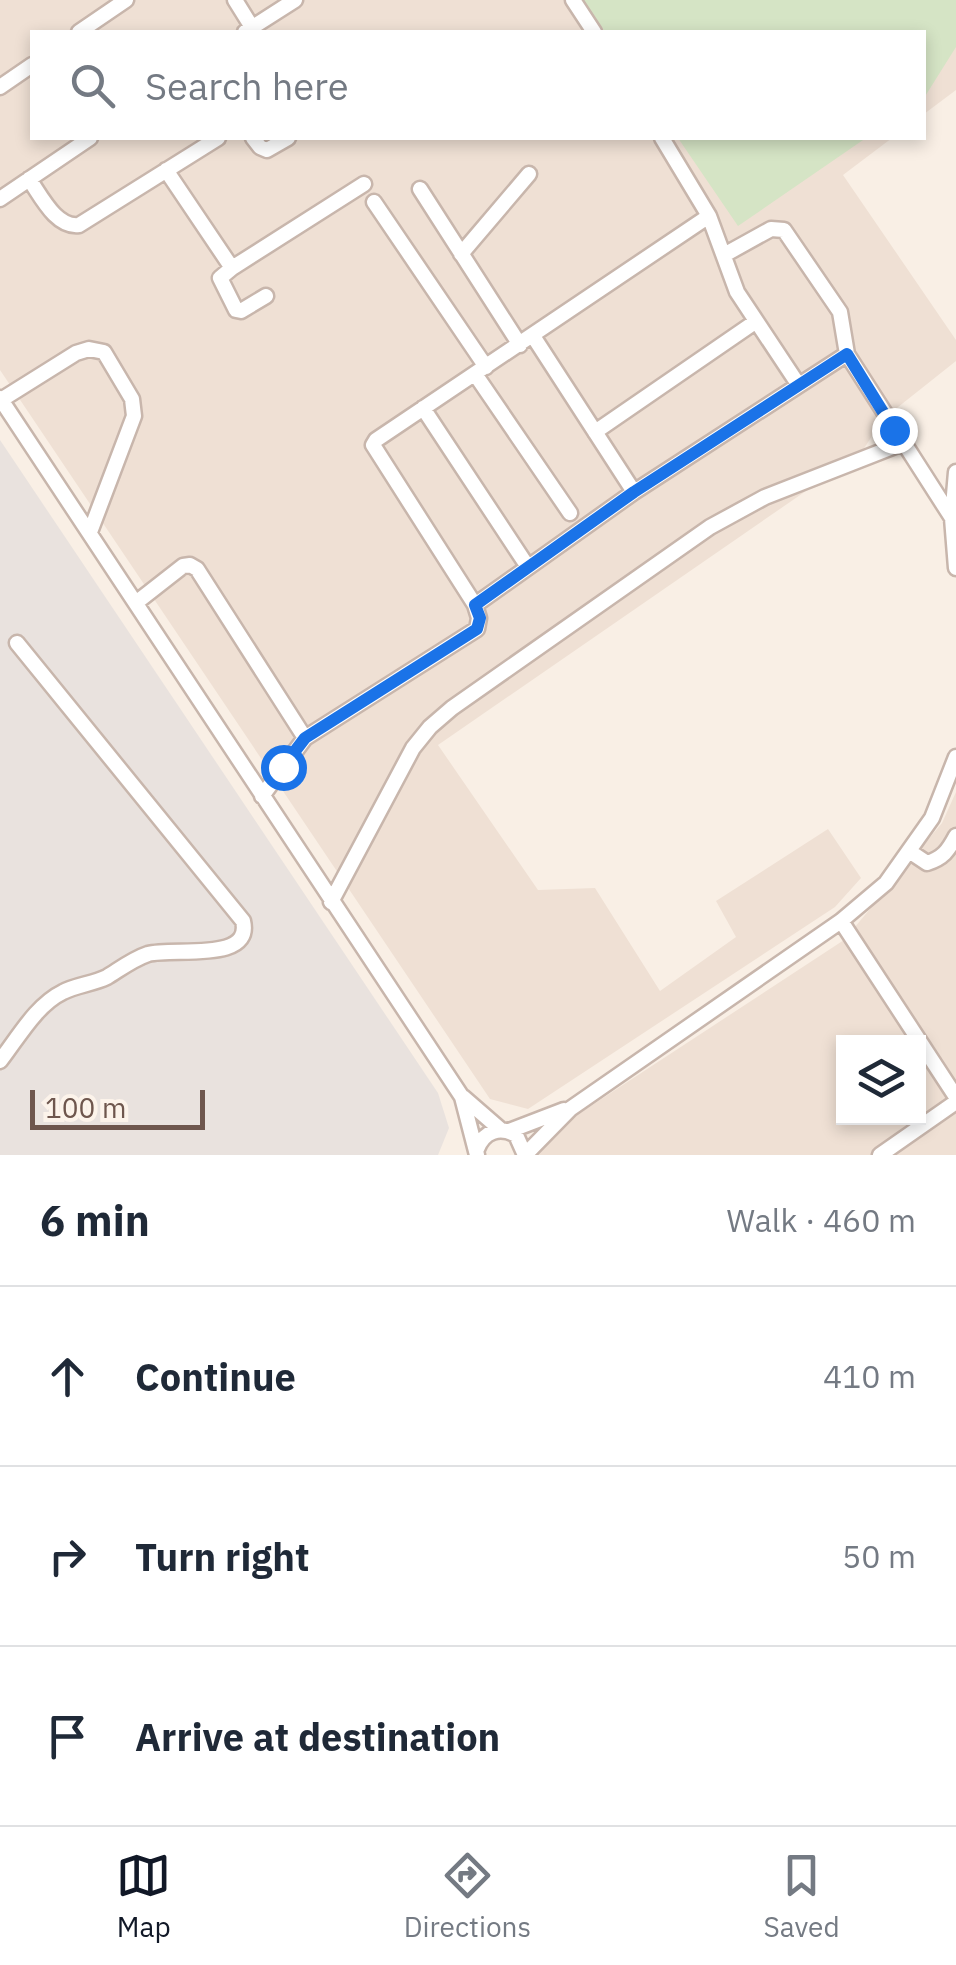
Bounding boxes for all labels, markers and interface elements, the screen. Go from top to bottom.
search box [30,30,926,140]
icon: search [65,58,120,113]
text: Search here [145,61,349,110]
route end [872,408,918,454]
route start [261,745,307,791]
map controls [836,1035,926,1125]
button: layers [836,1035,926,1125]
scale bar [30,1085,205,1130]
text: 100 m [45,1089,126,1126]
text: 6 min [40,1193,150,1248]
text: Walk · 460 m [727,1199,916,1241]
icon: ahead [40,1349,95,1404]
text: Continue [135,1352,296,1401]
text: 410 m [823,1355,916,1397]
icon: right [40,1529,95,1584]
text: Turn right [135,1532,310,1581]
text: 50 m [842,1535,916,1577]
icon: arrive [40,1709,95,1764]
text: Arrive at destination [135,1712,500,1761]
tab: Map [116,1848,171,1945]
tab: Directions [404,1848,531,1945]
tab: Saved [764,1848,840,1945]

